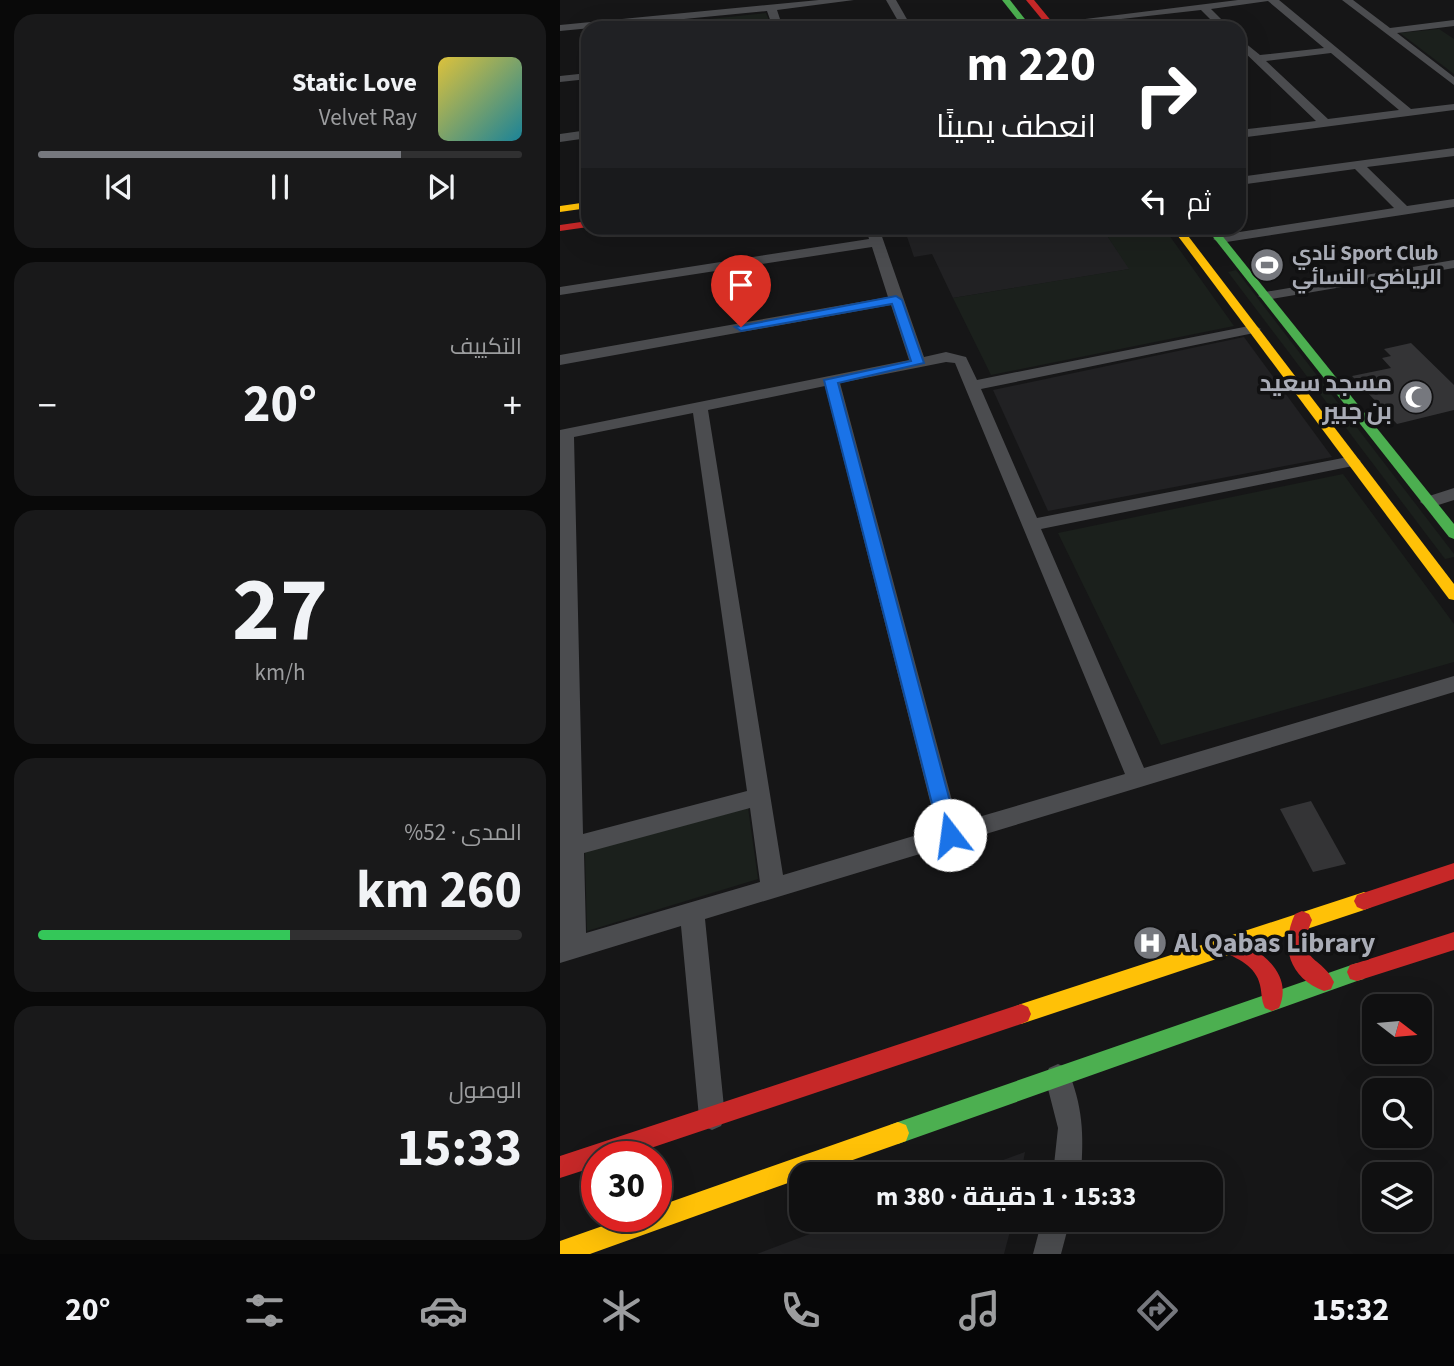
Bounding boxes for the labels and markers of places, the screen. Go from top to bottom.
place label: نادي Sport Club الرياضي النسائي [1292,238,1442,294]
sports icon: نادي Sport Club الرياضي النسائي [1248,246,1286,284]
pin [711,255,771,327]
place label: مسجد سعيد بن جبير [1259,366,1392,429]
mosque icon: مسجد سعيد بن جبير [1397,378,1435,416]
place label: Al Qabas Library [1173,923,1376,963]
hospital icon: Al Qabas Library [1131,924,1169,962]

